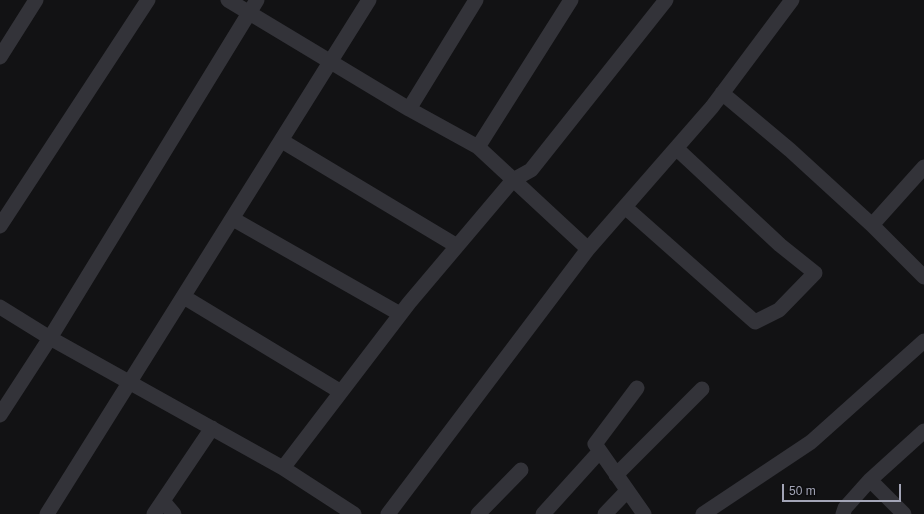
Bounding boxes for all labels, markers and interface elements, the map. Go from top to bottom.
scale bar [784,476,903,502]
text: 50 m [789,484,816,498]

